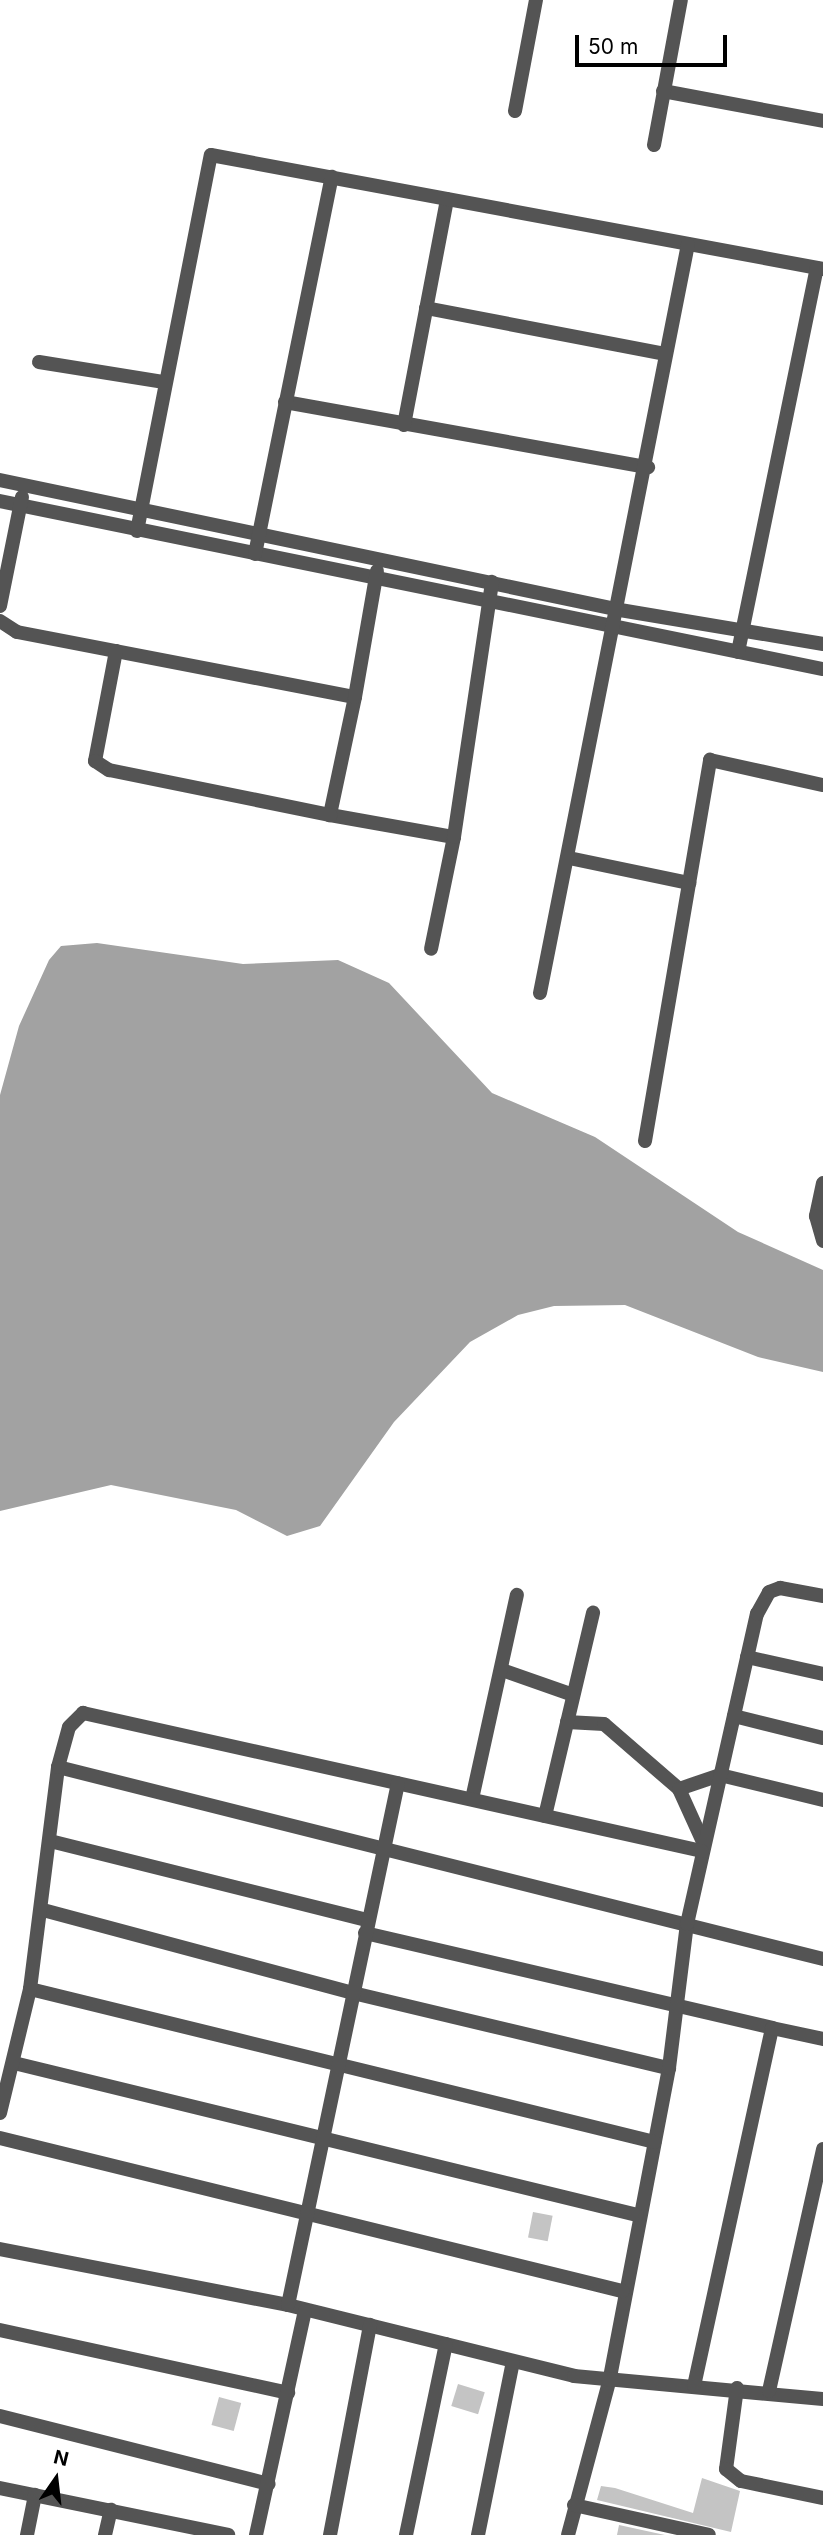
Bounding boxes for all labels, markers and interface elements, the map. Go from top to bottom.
scale bar [578,21,730,65]
text: 50 m [588,34,638,59]
north arrow [21,2444,91,2514]
text: N [51,2445,71,2471]

